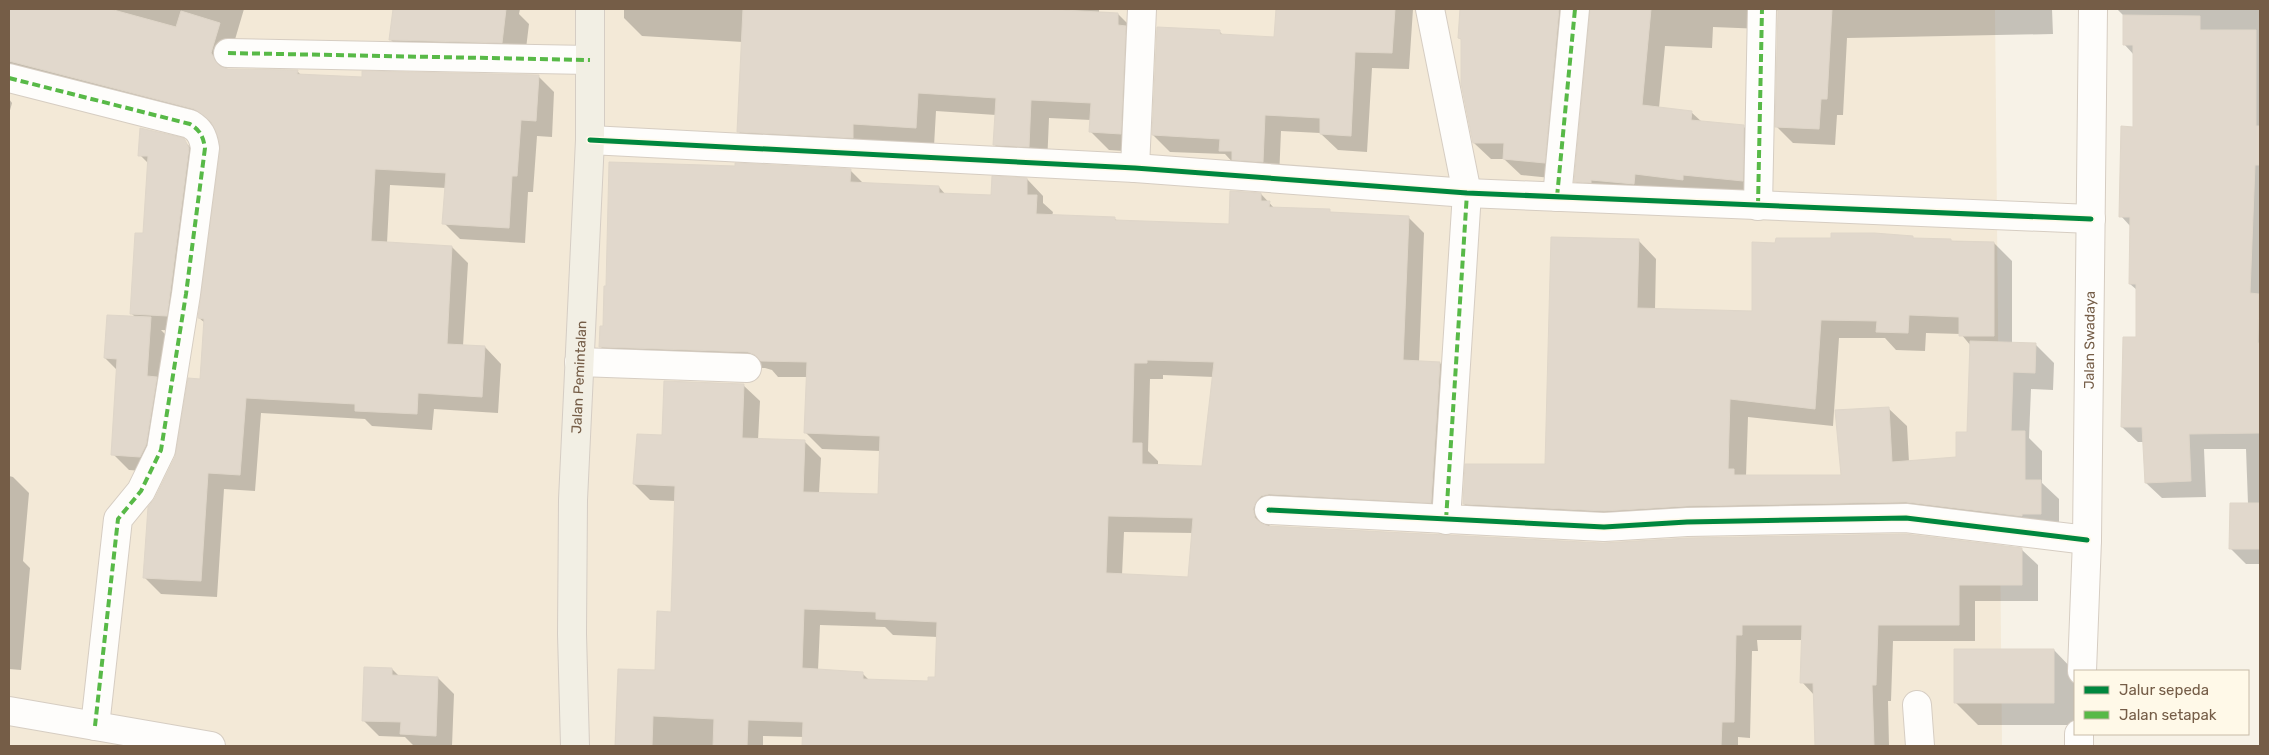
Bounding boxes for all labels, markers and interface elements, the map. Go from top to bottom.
street label: Jalan Swadaya [2080,291,2098,389]
street label: Jalan Pemintalan [568,320,590,434]
legend [2074,670,2249,735]
text: Jalur sepeda [2119,681,2209,699]
text: Jalan setapak [2119,706,2217,724]

